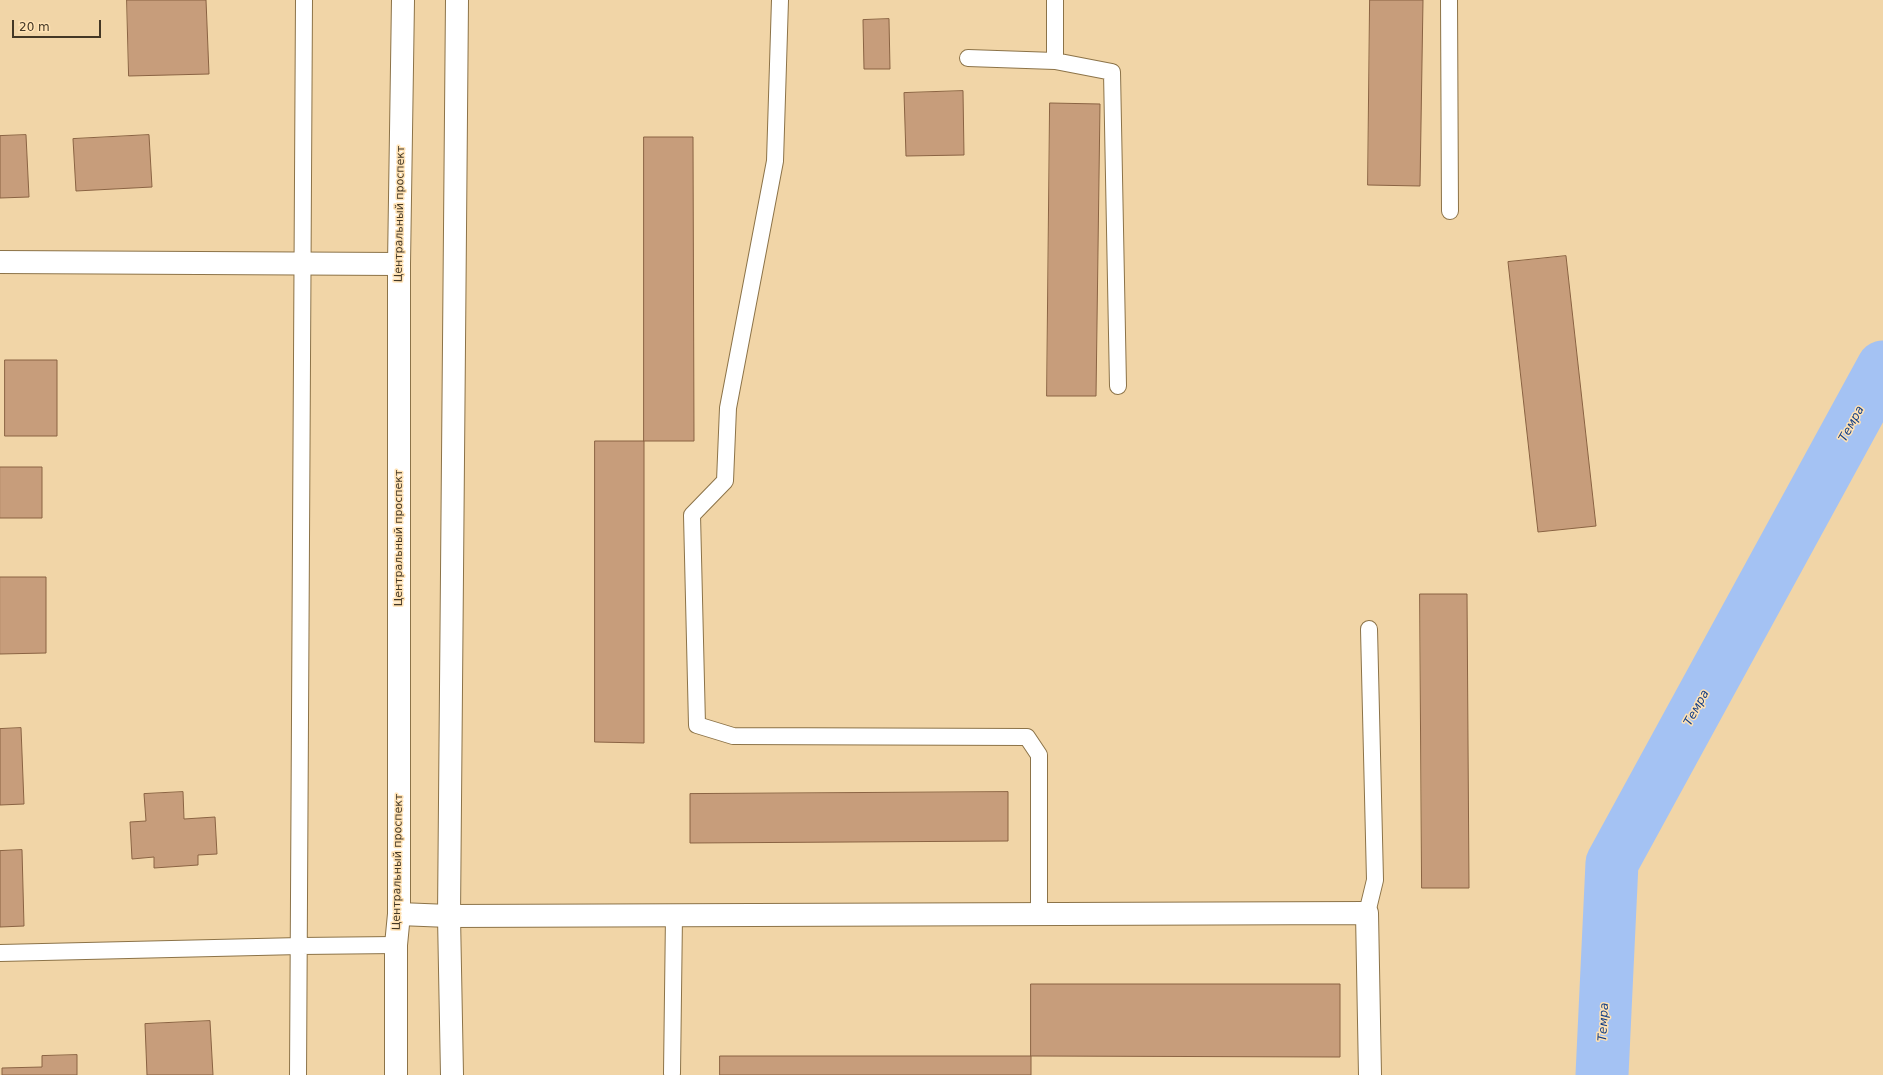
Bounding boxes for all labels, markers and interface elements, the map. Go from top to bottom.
scale bar [14,12,103,38]
text: 20 m [19,20,50,34]
street label: Центральный проспект [392,146,408,282]
water label: Темра [1836,404,1868,444]
street label: Центральный проспект [392,470,406,606]
water label: Темра [1681,688,1713,728]
street label: Центральный проспект [390,794,406,930]
water label: Темра [1596,1002,1612,1042]

